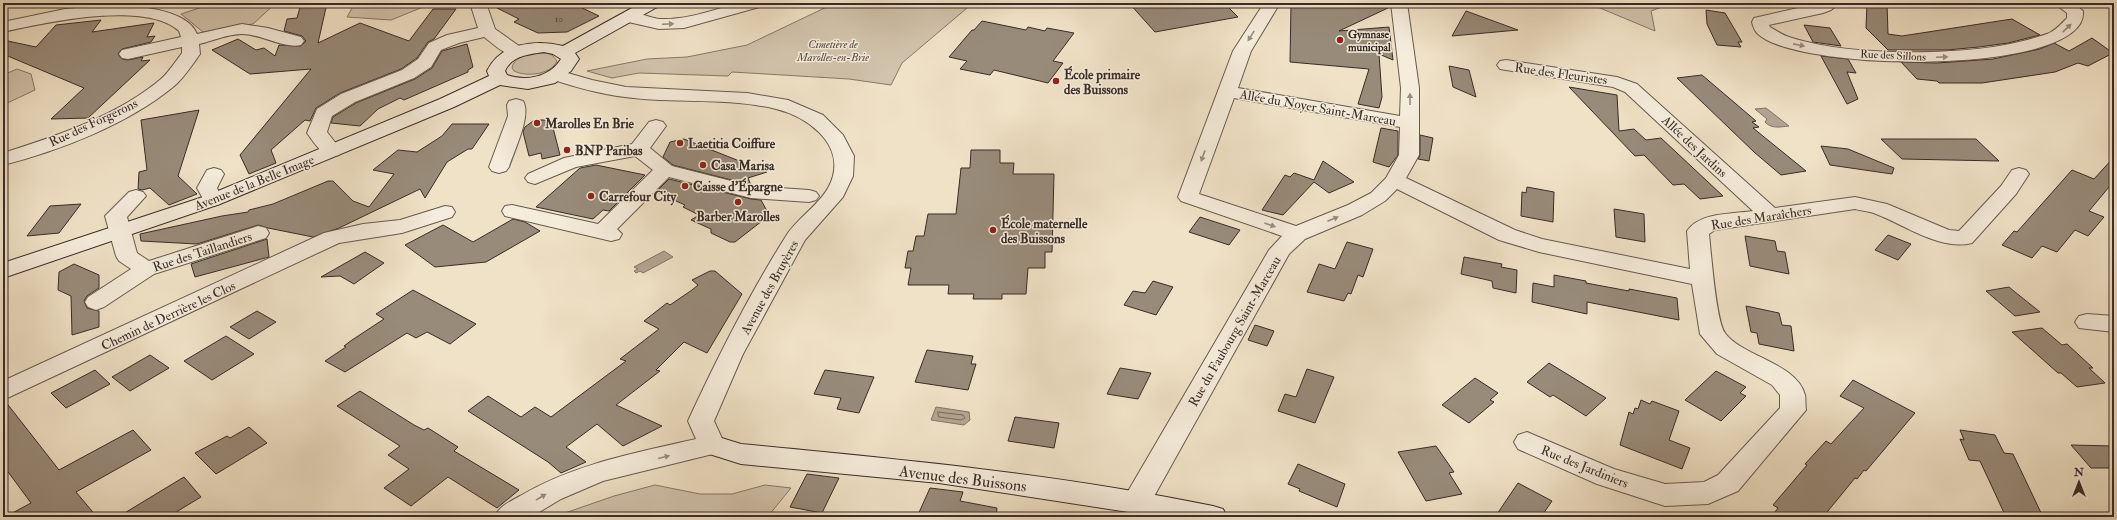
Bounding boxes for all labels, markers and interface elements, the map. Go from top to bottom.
house number: 10 [555,14,563,25]
one-way arrow [662,20,674,27]
one-way arrow [2062,24,2072,33]
place label: Gymnase municipal [1348,28,1391,55]
one-way arrow [1247,31,1255,41]
marker: Gymnase municipal [1335,35,1345,45]
park label: Cimetière de Marolles-en-Brie [796,38,869,64]
one-way arrow [1793,42,1805,48]
street label: Rue des Sillons [1860,47,1926,64]
one-way arrow [1936,54,1948,61]
street label: Rue des Fleuristes [1513,60,1609,88]
place label: École primaire des Buissons [1064,65,1141,98]
marker: École primaire des Buissons [1051,76,1061,86]
street label: Allée du Noyer Saint-Marceau [1237,86,1397,131]
one-way arrow [1407,92,1413,105]
street label: Rue des Forgerons [47,95,141,150]
street label: Allée des Jardins [1658,112,1731,181]
place label: Marolles En Brie [544,116,635,132]
marker: Marolles En Brie [532,118,542,128]
place label: Laetitia Coiffure [688,136,776,152]
marker: Laetitia Coiffure [675,138,685,148]
place label: BNP Paribas [575,143,643,159]
marker: BNP Paribas [562,145,572,155]
street label: Avenue de la Belle Image [191,151,317,215]
one-way arrow [1199,151,1205,163]
place label: Casa Marisa [711,158,775,174]
marker: Casa Marisa [698,160,708,170]
place label: Caisse d'Épargne [693,177,783,196]
marker: Caisse d'Épargne [680,181,690,191]
place label: Carrefour City [599,189,678,206]
marker: Carrefour City [586,191,596,201]
marker: Barber Marolles [733,197,743,207]
street label: Rue des Maraîchers [1710,202,1813,234]
place label: Barber Marolles [696,209,780,225]
place label: École maternelle des Buissons [1001,214,1088,247]
one-way arrow [1327,216,1339,222]
one-way arrow [1265,222,1277,228]
marker: École maternelle des Buissons [988,225,998,235]
street label: Rue des Taillandiers [151,228,254,276]
street label: Avenue des Bruyères [737,237,804,339]
street label: Rue du Faubourg Saint-Marceau [1185,253,1285,409]
street label: Chemin de Derrière les Clos [99,278,239,354]
street label: Rue des Jardiniers [1539,442,1631,492]
one-way arrow [658,454,670,460]
street label: Avenue des Buissons [897,461,1028,497]
north arrow [2059,462,2099,502]
text: N [2073,466,2085,479]
one-way arrow [535,494,547,501]

